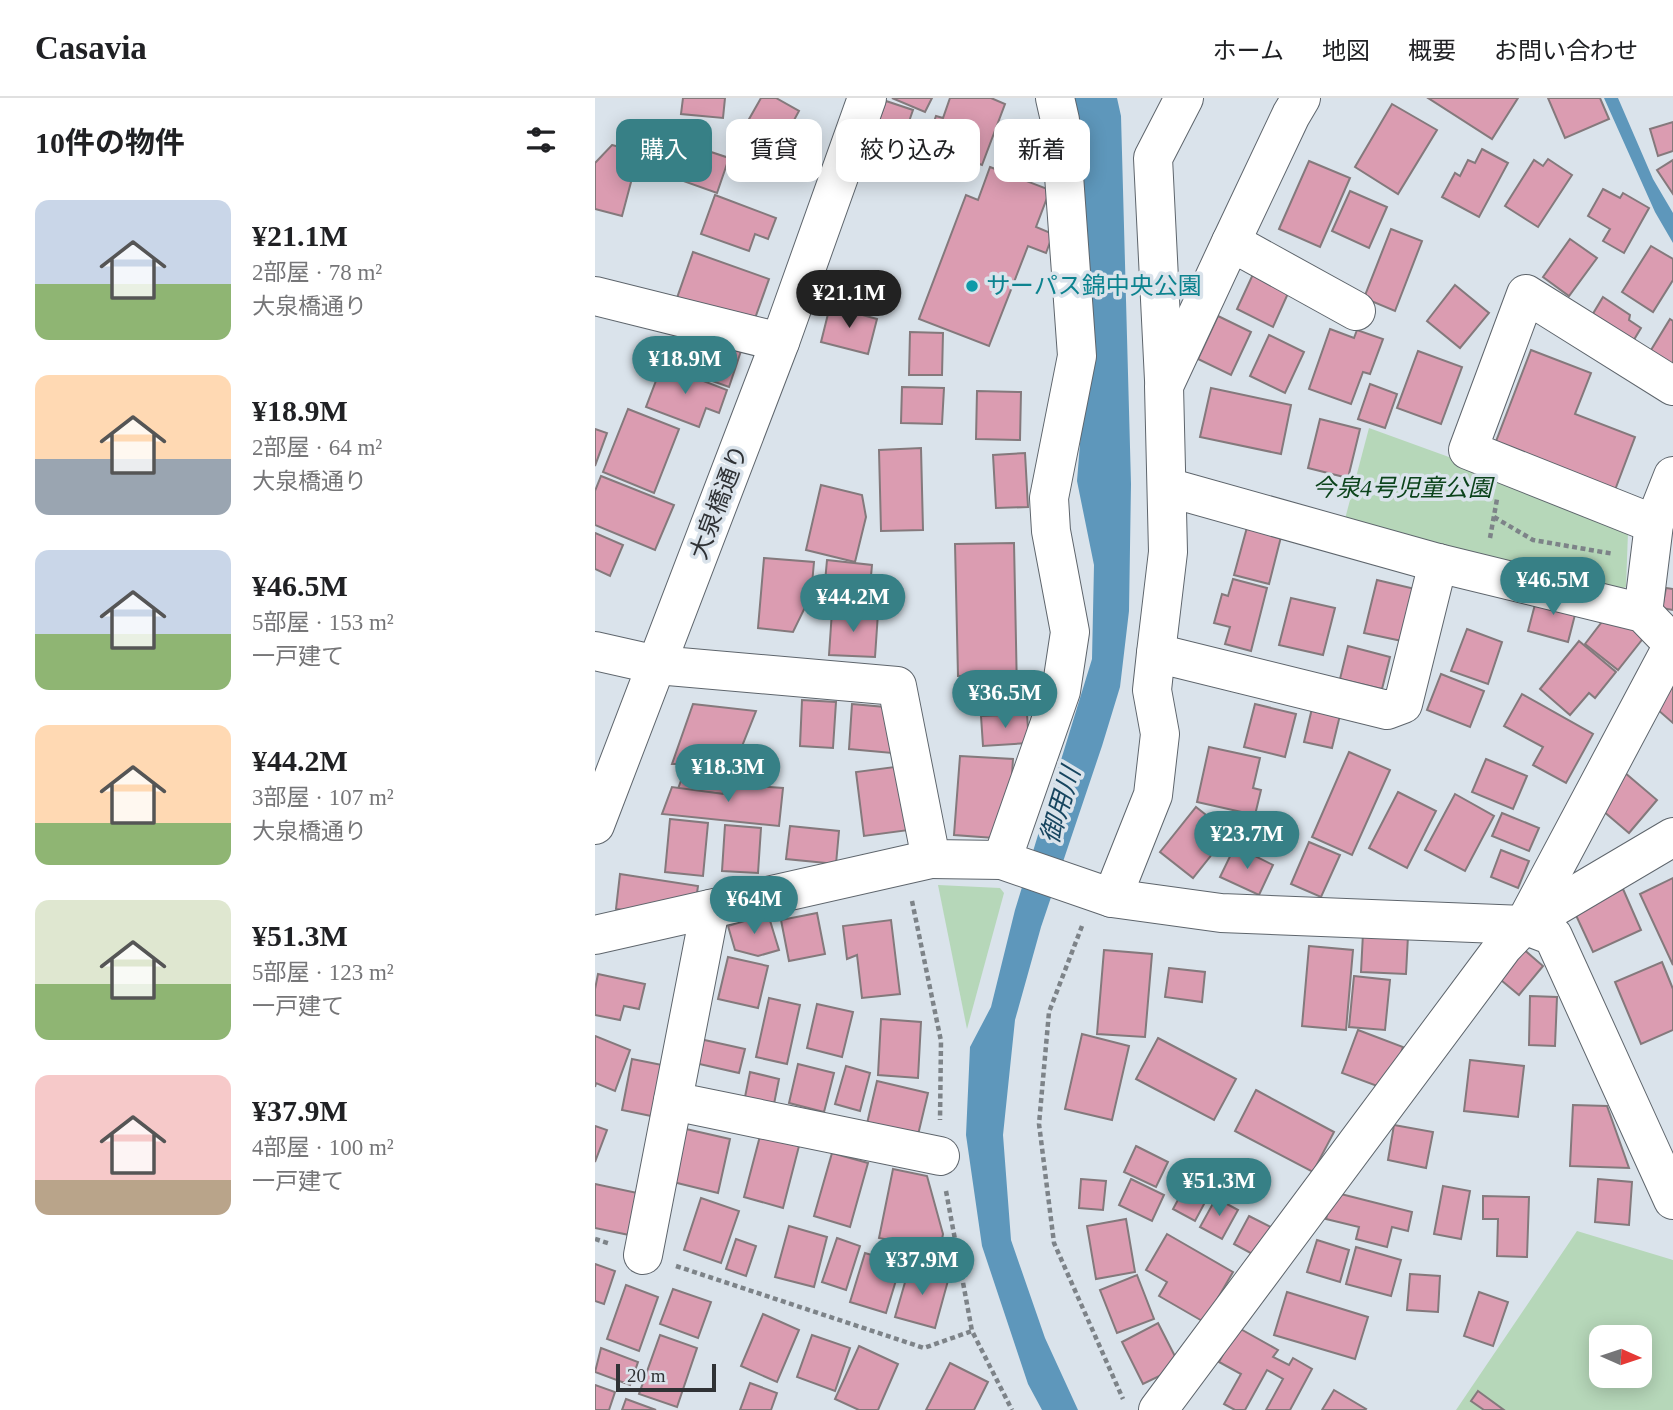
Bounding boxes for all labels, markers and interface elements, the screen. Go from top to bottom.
text: Casavia [35,30,147,66]
text: ホーム [1213,38,1284,64]
text: 地図 [1322,38,1370,64]
text: 概要 [1408,38,1456,64]
text: お問い合わせ [1494,38,1638,64]
chip: 購入 [616,119,712,182]
chip: 賃貸 [726,119,822,182]
chip: 絞り込み [836,119,980,182]
chip: 新着 [994,119,1090,182]
icon: filters [522,121,560,159]
text: 10件の物件 [35,126,185,159]
text: ¥21.1M [252,219,348,252]
icon: home [91,228,175,312]
text: 2部屋 · 78 m² [252,260,382,285]
pin: ¥21.1M [792,271,906,330]
place label: サーパス錦中央公園 [986,273,1202,299]
marker: サーパス錦中央公園 [964,278,980,294]
text: ¥21.1M [812,280,886,305]
text: 大泉橋通り [252,294,367,319]
pin: ¥18.9M [628,336,742,396]
text: ¥18.9M [648,346,722,371]
text: ¥18.9M [252,394,348,427]
icon: home [91,403,175,487]
text: 2部屋 · 64 m² [252,435,382,460]
street label: 大泉橋通り [685,441,753,563]
text: 大泉橋通り [252,469,367,494]
park label: 今泉4号児童公園 [1312,475,1495,501]
pin: ¥46.5M [1496,558,1610,617]
text: ¥46.5M [1516,567,1590,592]
text: ¥46.5M [252,569,348,602]
pin: ¥44.2M [796,574,910,634]
icon: home [91,578,175,662]
text: ¥44.2M [816,584,890,609]
text: 5部屋 · 153 m² [252,610,394,635]
text: 一戸建て [252,644,344,669]
pin: ¥36.5M [948,670,1062,730]
text: ¥36.5M [968,680,1042,705]
text: ¥44.2M [252,744,348,777]
pin: ¥18.3M [671,744,785,804]
icon: home [91,753,175,837]
text: ¥18.3M [691,754,765,779]
water label: 御用川 [1035,761,1087,847]
text: 3部屋 · 107 m² [252,785,394,810]
pin: ¥23.7M [1190,812,1304,871]
text: 大泉橋通り [252,819,367,844]
text: ¥23.7M [1210,821,1284,846]
pin: ¥64M [713,876,795,936]
text: ¥64M [726,886,782,911]
text: ¥51.3M [252,919,348,952]
icon: home [91,928,175,1012]
text: 5部屋 · 123 m² [252,960,394,985]
text: 一戸建て [252,994,344,1019]
text: ¥37.9M [252,1094,348,1127]
icon: home [91,1103,175,1187]
text: 4部屋 · 100 m² [252,1135,394,1160]
pin: ¥51.3M [1162,1158,1276,1218]
text: ¥51.3M [1182,1168,1256,1193]
text: 一戸建て [252,1169,344,1194]
pin: ¥37.9M [865,1238,979,1297]
text: ¥37.9M [885,1247,959,1272]
north arrow [1589,1325,1652,1388]
map controls [1589,1325,1652,1388]
scale bar [616,1361,716,1393]
text: 20 m [627,1365,666,1386]

